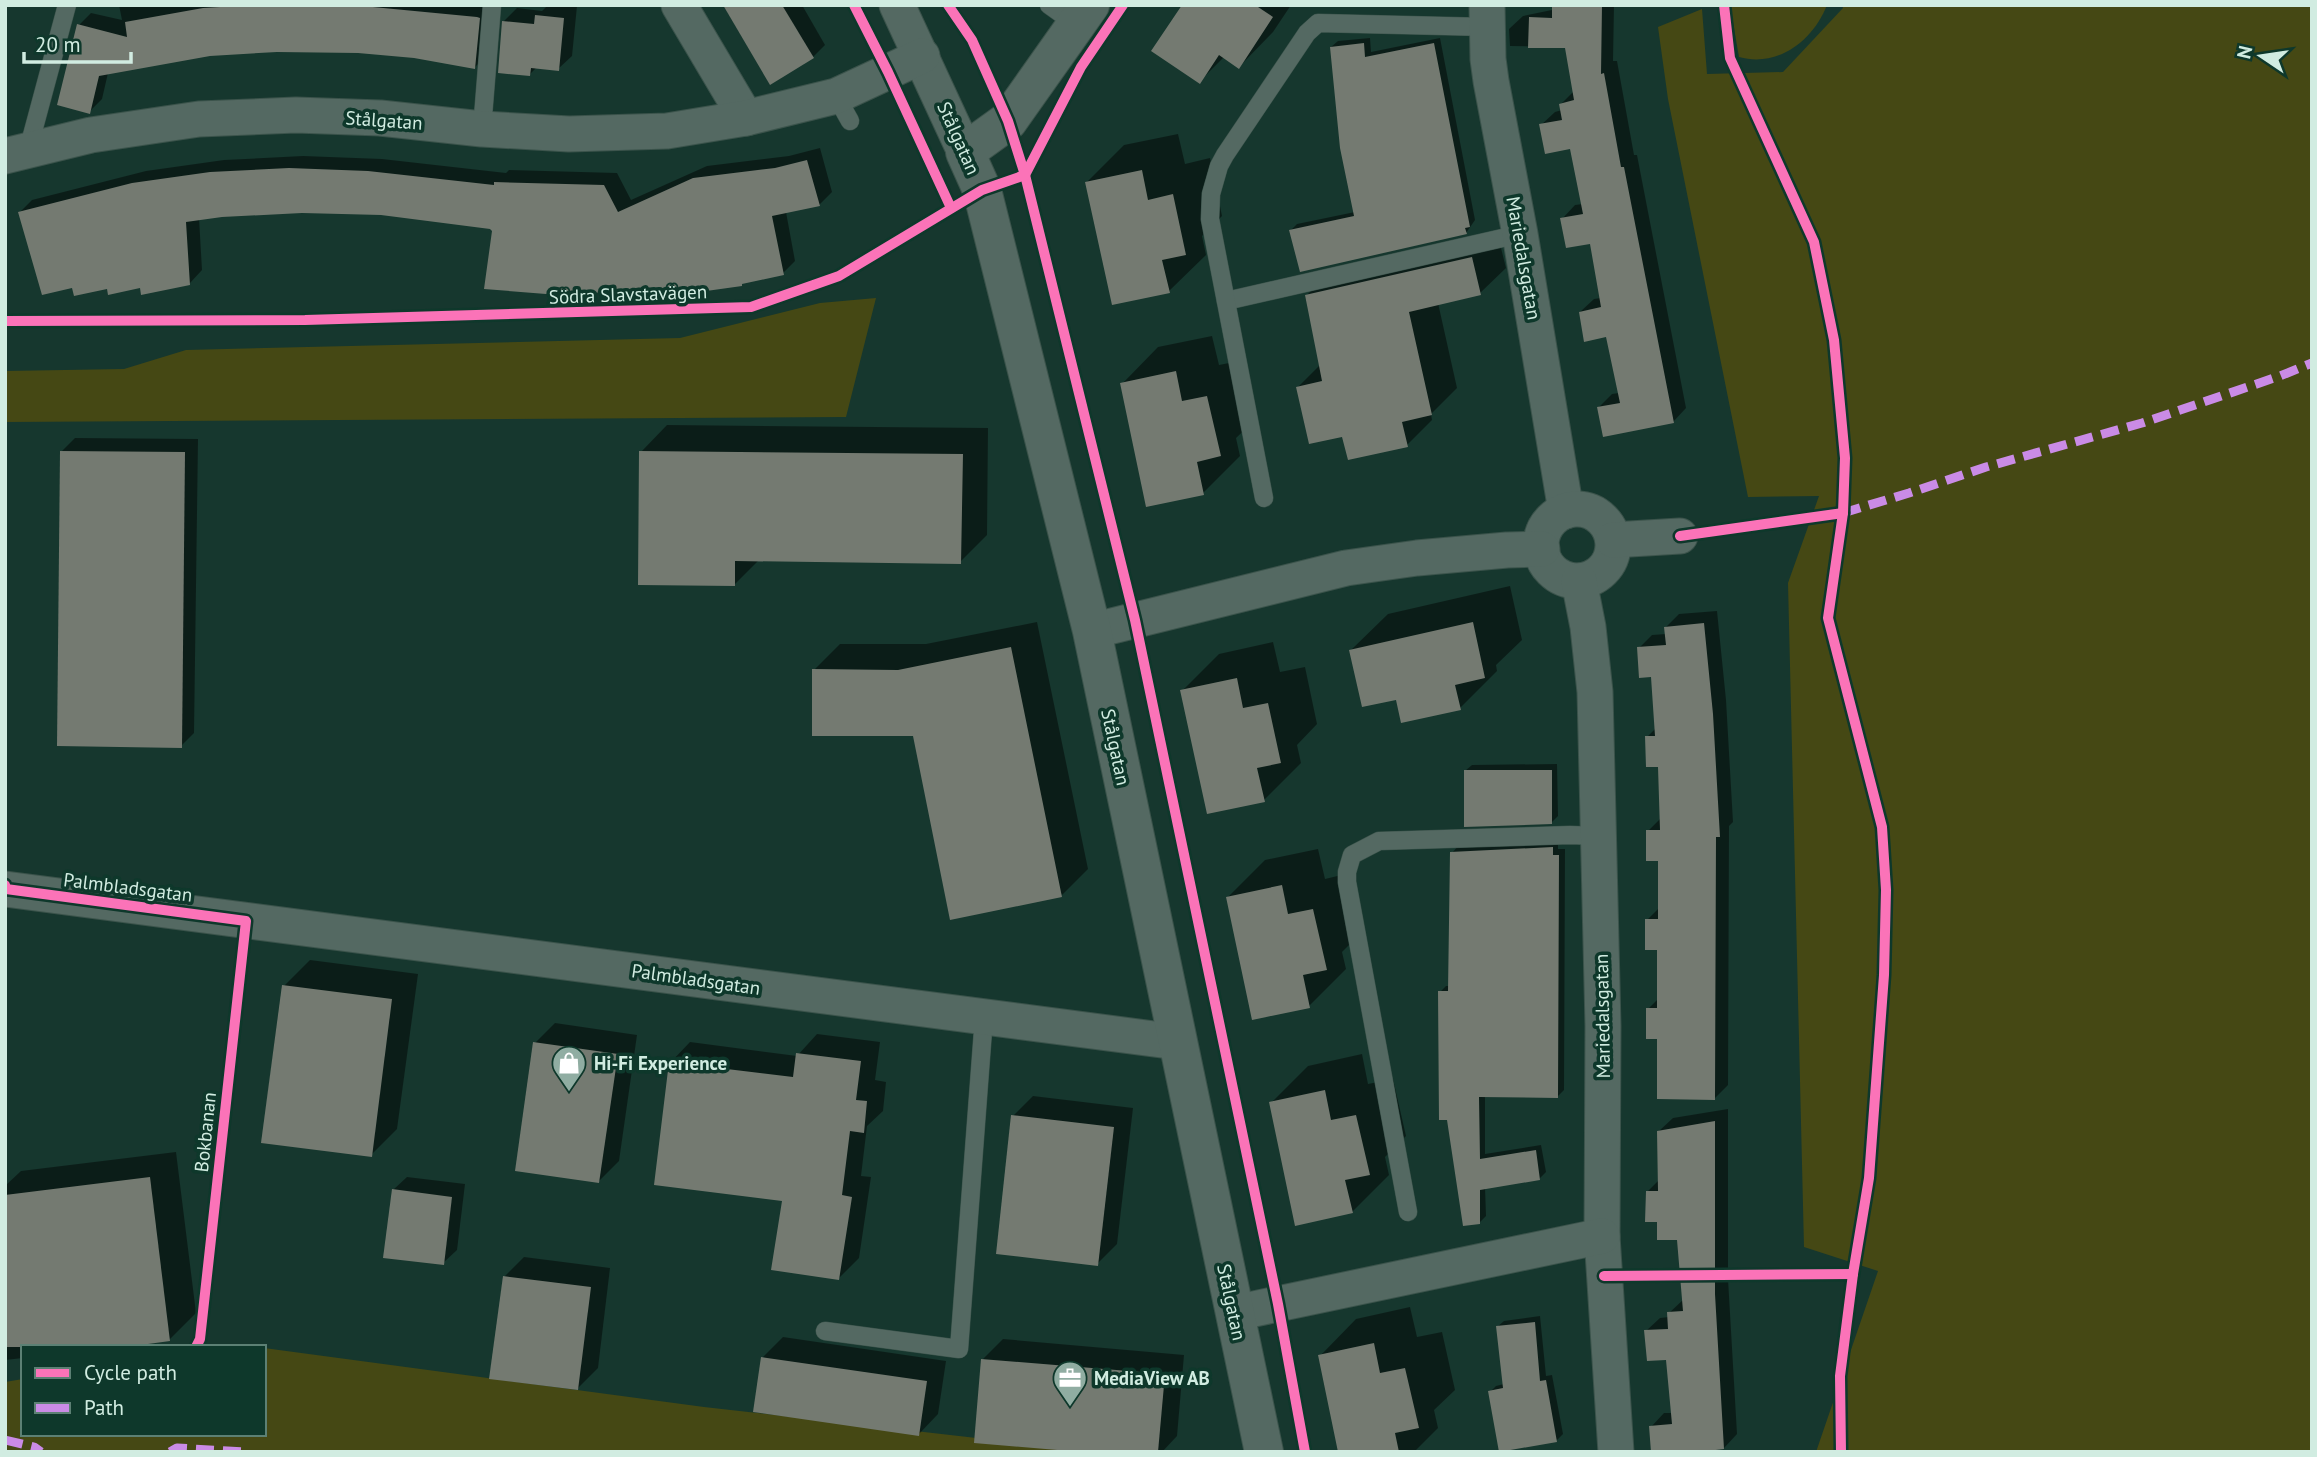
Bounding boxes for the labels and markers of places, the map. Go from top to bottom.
shop icon: Hi-Fi Experience [550,1044,588,1093]
place label: Hi-Fi Experience [594,1051,727,1075]
office icon: MediaView AB [1051,1359,1089,1408]
place label: MediaView AB [1094,1366,1210,1390]

